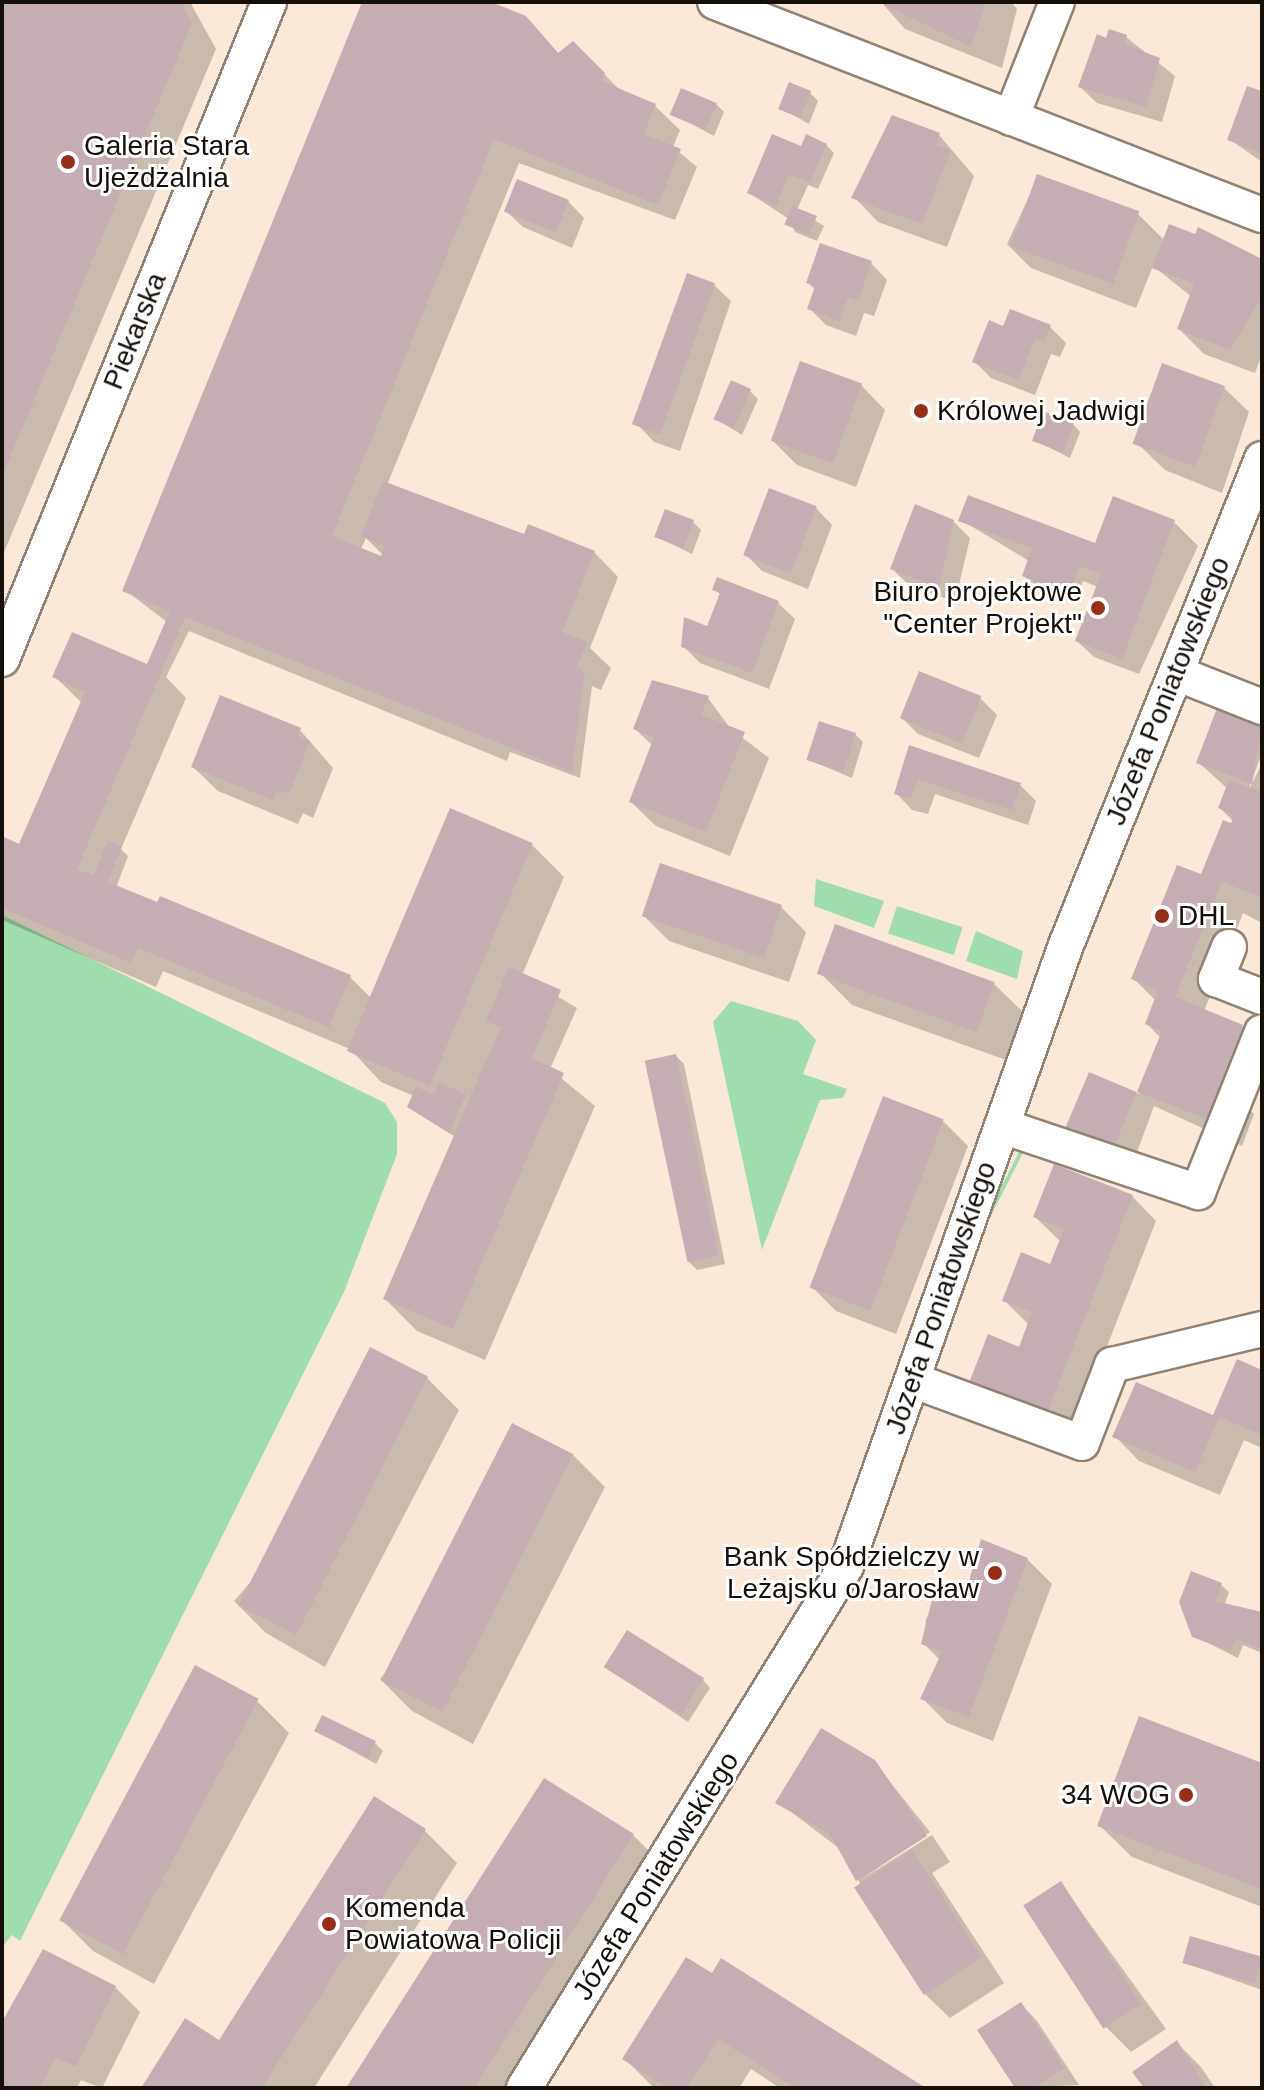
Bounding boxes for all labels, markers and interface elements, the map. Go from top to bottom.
place label: Galeria Stara Ujeżdżalnia [84,129,249,195]
marker: Galeria Stara Ujeżdżalnia [59,153,77,171]
street label: Piekarska [96,268,174,394]
place label: Królowej Jadwigi [937,394,1146,428]
marker: Królowej Jadwigi [912,402,930,420]
street label: Józefa Poniatowskiego [1099,552,1237,830]
place label: Biuro projektowe "Center Projekt" [873,575,1082,641]
marker: Biuro projektowe "Center Projekt" [1089,599,1107,617]
place label: DHL [1178,899,1234,933]
marker: DHL [1153,907,1171,925]
street label: Józefa Poniatowskiego [878,1157,1004,1439]
place label: Bank Spółdzielczy w Leżajsku o/Jarosław [724,1540,979,1606]
marker: Bank Spółdzielczy w Leżajsku o/Jarosław [986,1564,1004,1582]
street label: Józefa Poniatowskiego [566,1746,746,2006]
place label: 34 WOG [1061,1778,1170,1812]
marker: 34 WOG [1177,1786,1195,1804]
place label: Komenda Powiatowa Policji [345,1891,561,1957]
marker: Komenda Powiatowa Policji [320,1915,338,1933]

